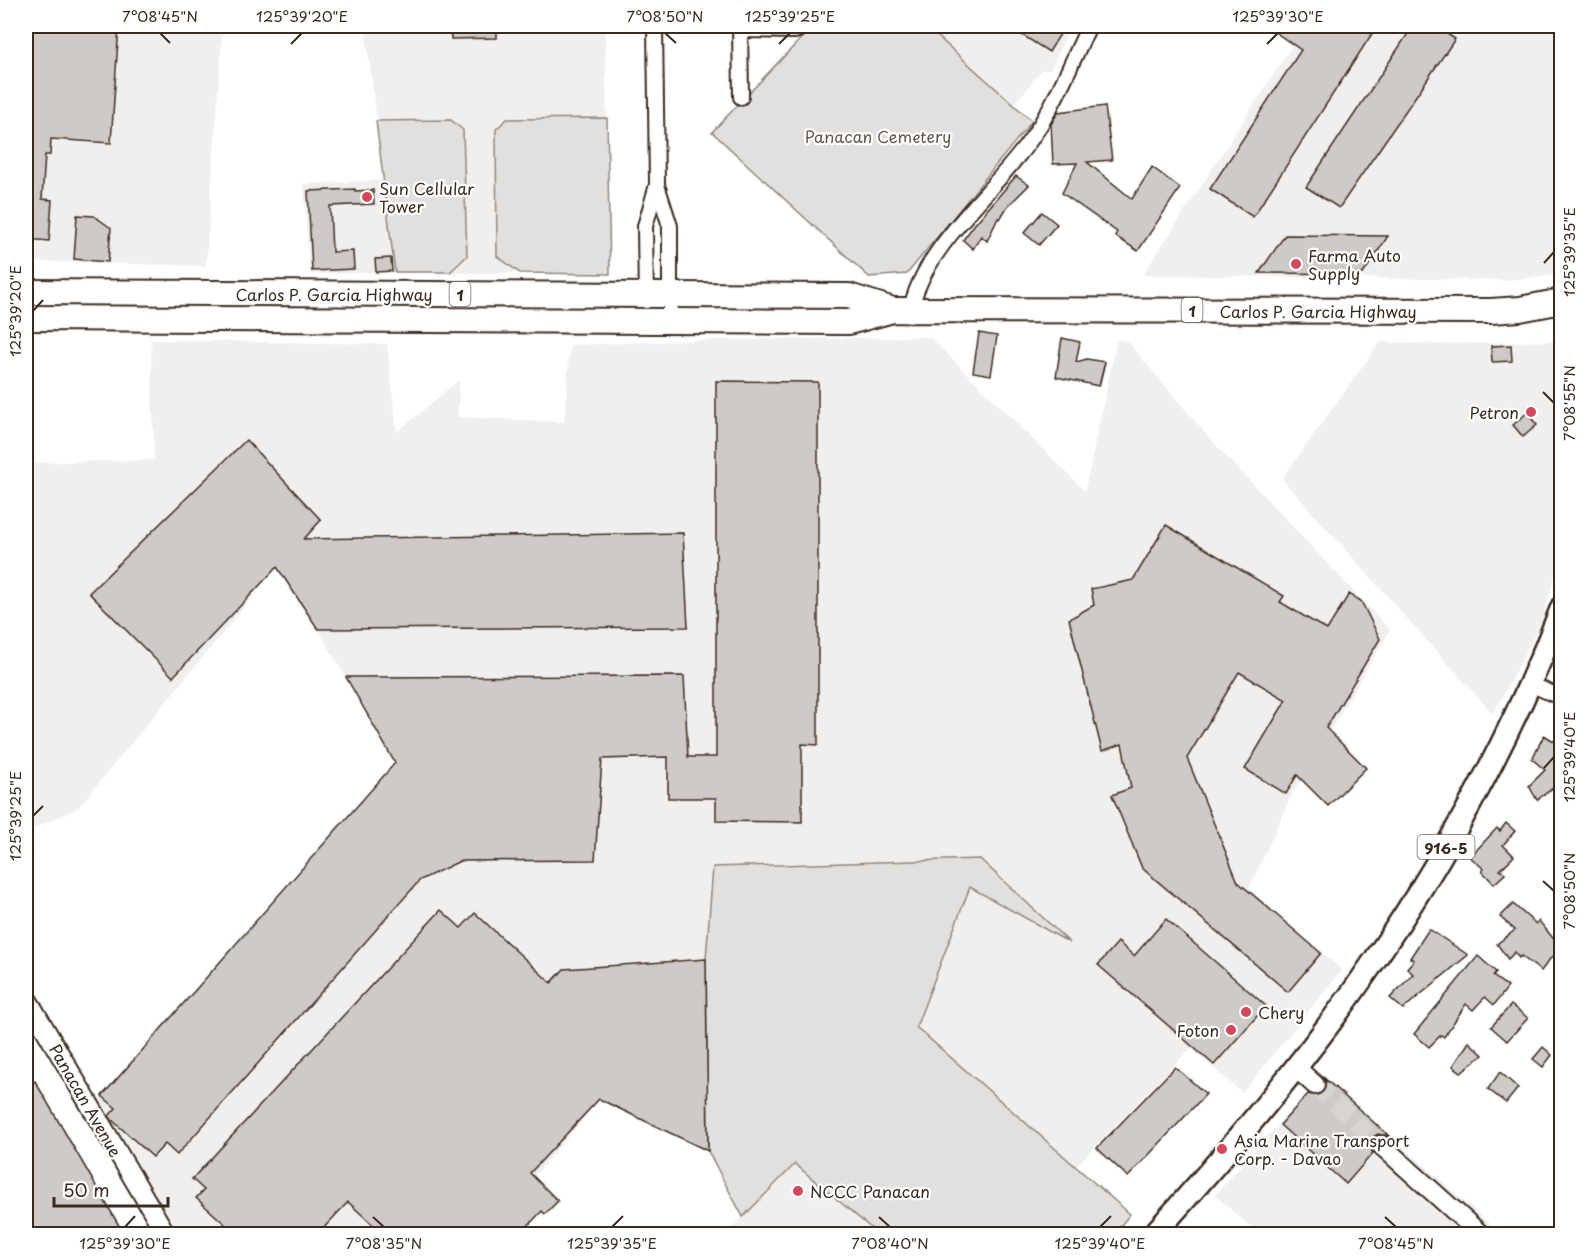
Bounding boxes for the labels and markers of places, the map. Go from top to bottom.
place label: Sun Cellular Tower [379,176,475,218]
marker: Sun Cellular Tower [360,190,374,204]
place label: Farma Auto Supply [1308,243,1401,285]
marker: Farma Auto Supply [1289,257,1303,271]
place label: Petron [1470,400,1519,424]
marker: Petron [1524,405,1538,419]
place label: Chery [1258,1000,1304,1024]
marker: Chery [1239,1005,1253,1019]
place label: Foton [1177,1018,1219,1042]
marker: Foton [1224,1023,1238,1037]
place label: Asia Marine Transport Corp. - Davao [1234,1128,1410,1170]
marker: Asia Marine Transport Corp. - Davao [1215,1142,1229,1156]
place label: NCCC Panacan [810,1179,930,1203]
marker: NCCC Panacan [791,1184,805,1198]

